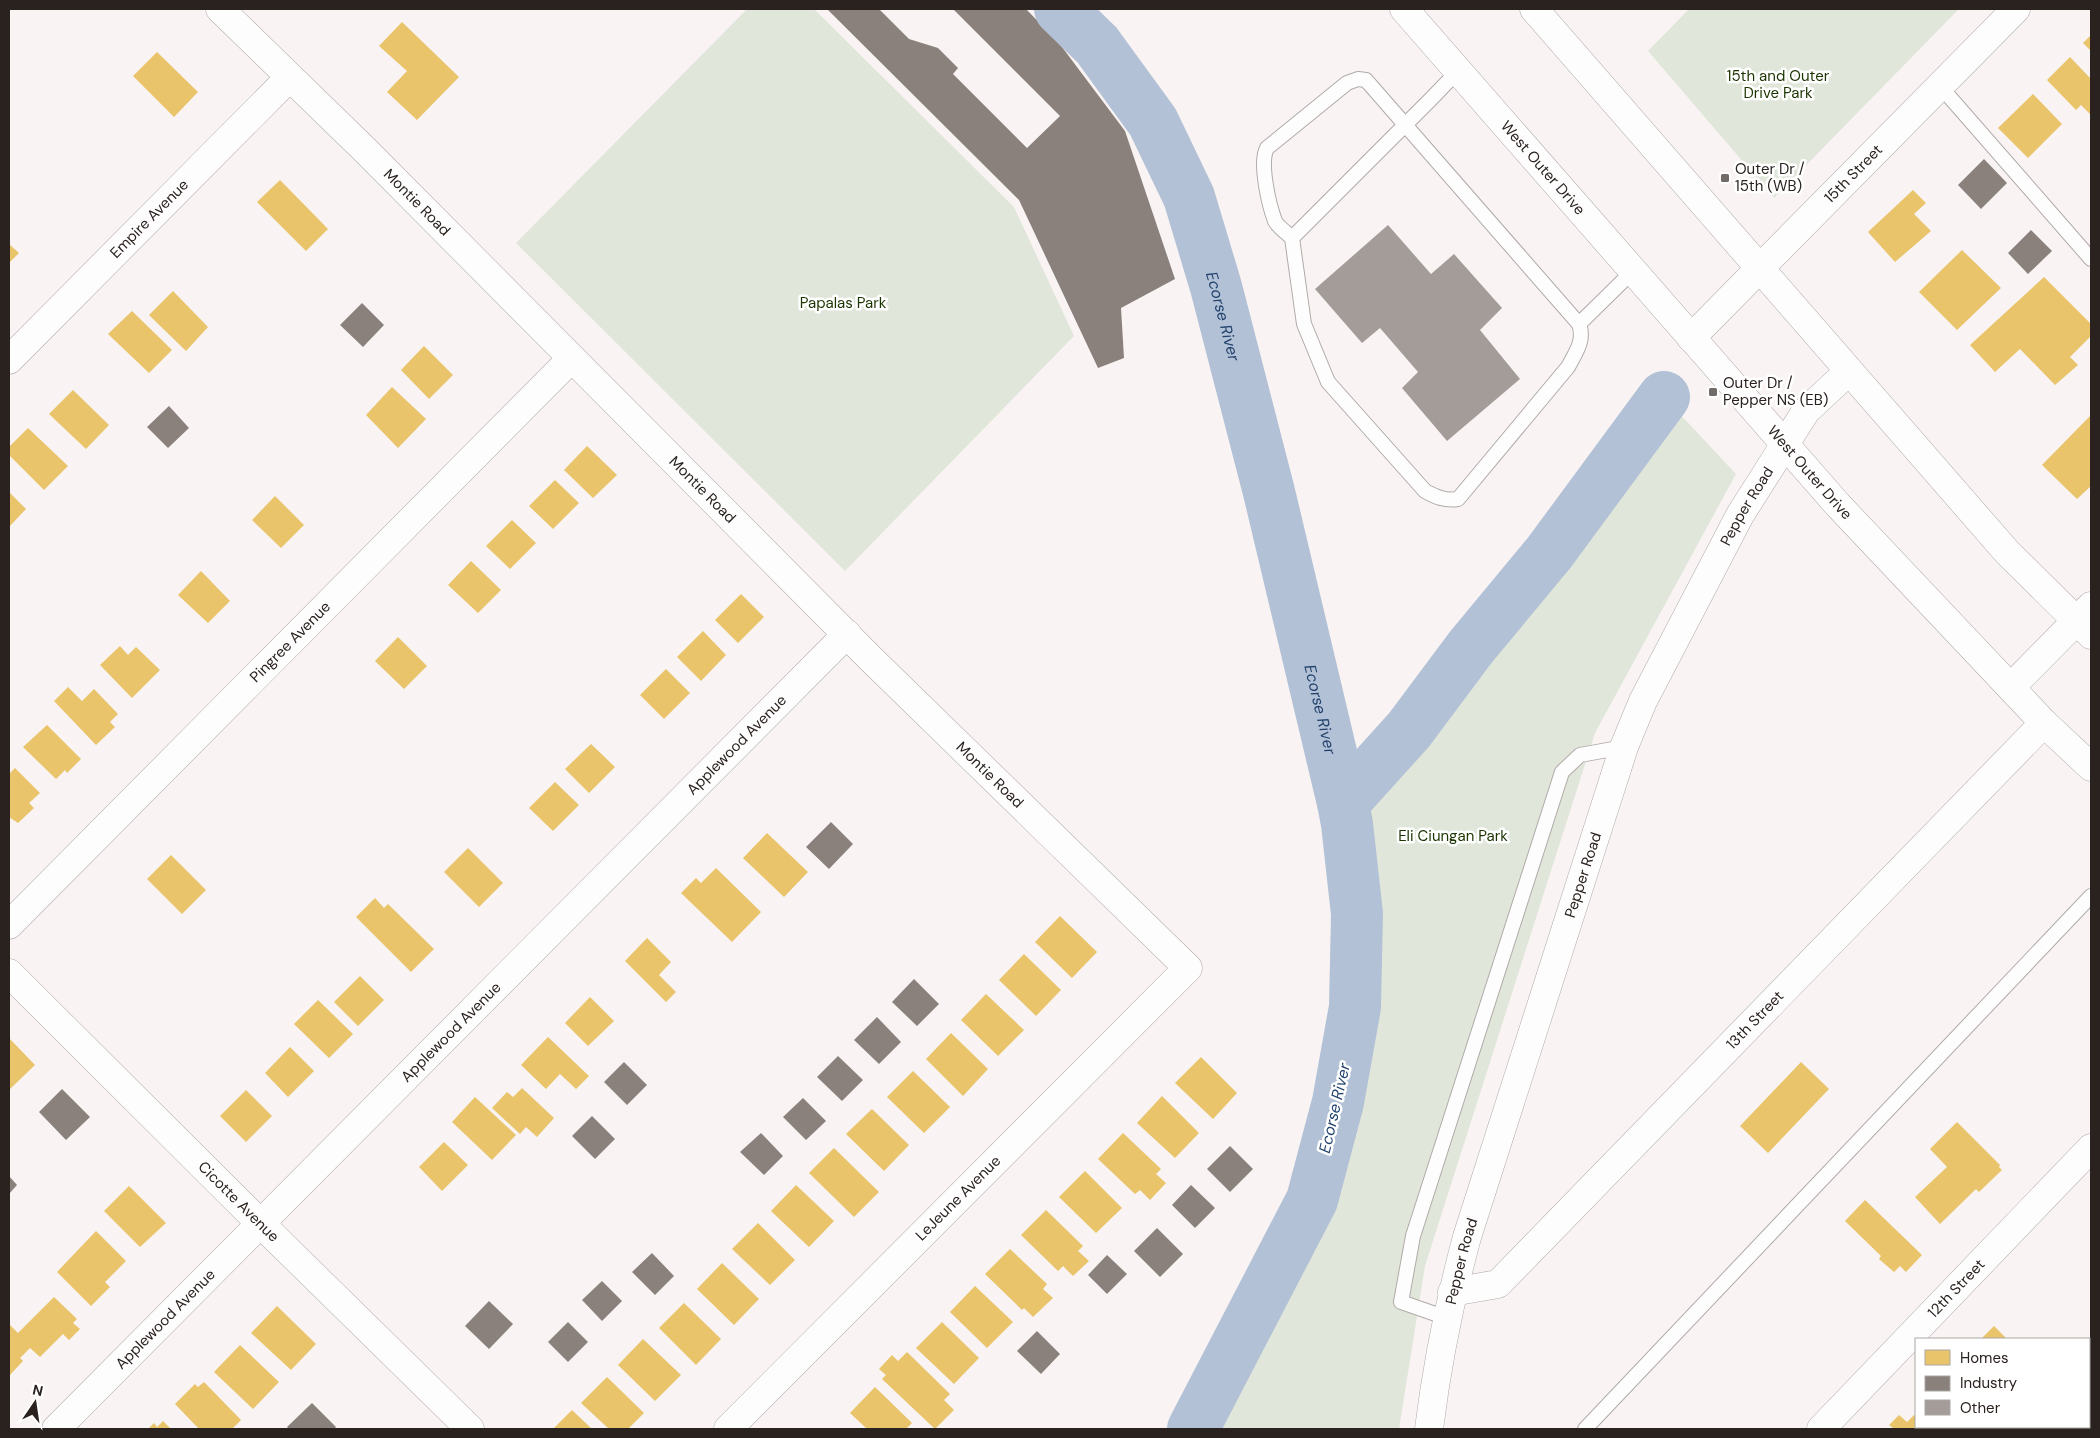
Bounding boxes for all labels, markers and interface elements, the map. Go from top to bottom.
park label: 15th and Outer Drive Park [1727,66,1830,103]
street label: West Outer Drive [1496,116,1590,219]
street label: 15th Street [1820,140,1887,207]
place label: Outer Dr / 15th (WB) [1735,159,1805,196]
street label: Montie Road [379,164,455,240]
marker: Outer Dr / 15th (WB) [1719,172,1731,184]
street label: Empire Avenue [106,175,193,263]
water label: Ecorse River [1201,269,1245,364]
park label: Papalas Park [800,293,887,313]
place label: Outer Dr / Pepper NS (EB) [1723,373,1828,410]
marker: Outer Dr / Pepper NS (EB) [1707,386,1719,398]
street label: West Outer Drive [1763,421,1857,524]
street label: Montie Road [665,452,740,527]
street label: Pepper Road [1716,463,1778,549]
street label: Pingree Avenue [245,597,335,687]
water label: Ecorse River [1299,662,1341,757]
street label: Applewood Avenue [682,690,791,799]
street label: Montie Road [952,737,1028,812]
park label: Eli Ciungan Park [1398,826,1508,846]
street label: Pepper Road [1560,830,1606,920]
street label: Applewood Avenue [397,978,505,1086]
street label: 13th Street [1722,986,1788,1054]
water label: Ecorse River [1314,1060,1355,1155]
street label: LeJeune Avenue [911,1151,1005,1245]
street label: Cicotte Avenue [194,1157,283,1246]
street label: Pepper Road [1441,1215,1482,1306]
street label: 12th Street [1923,1255,1989,1322]
street label: Applewood Avenue [111,1265,220,1374]
legend [1915,1338,2090,1428]
text: Homes [1960,1348,2009,1368]
text: Industry [1960,1373,2018,1393]
north arrow [10,1378,60,1428]
text: N [31,1380,45,1400]
text: Other [1960,1398,2001,1418]

